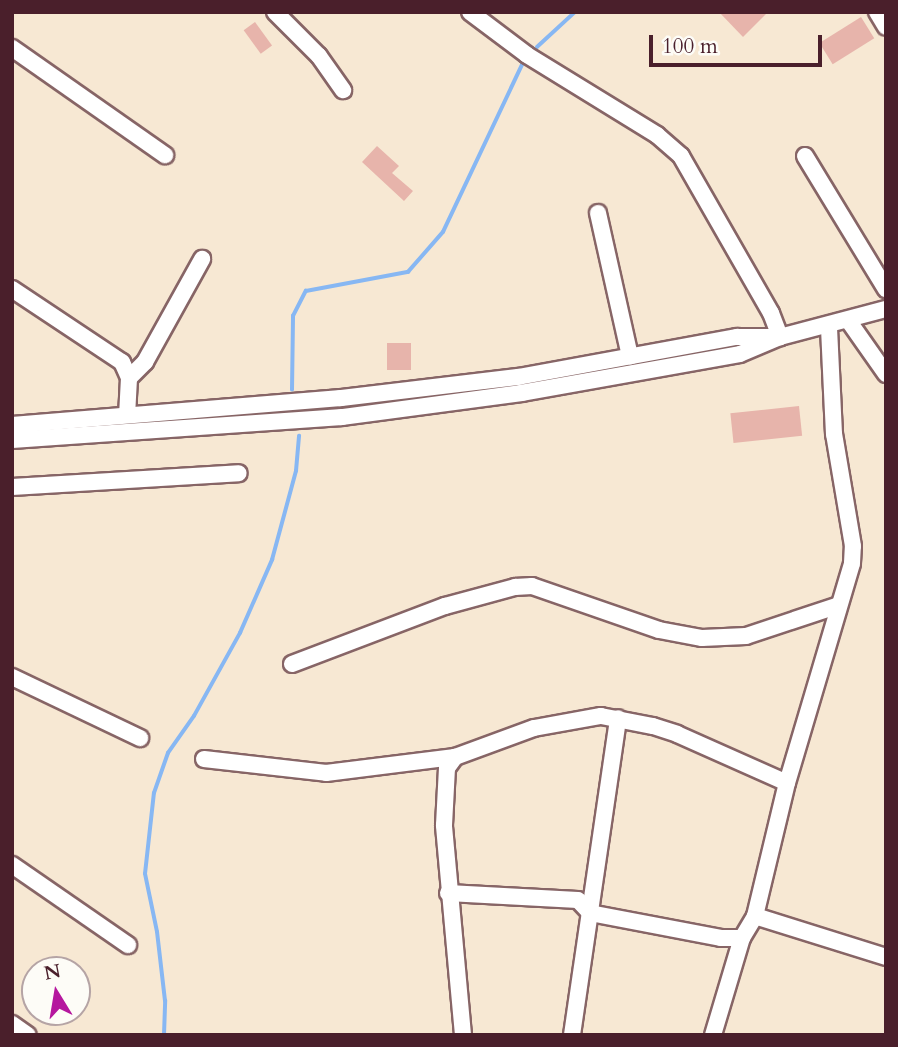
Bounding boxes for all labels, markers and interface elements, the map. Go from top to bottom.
scale bar [653,21,826,65]
text: 100 m [662,32,718,61]
north arrow [21,956,91,1026]
text: N [42,958,63,987]

